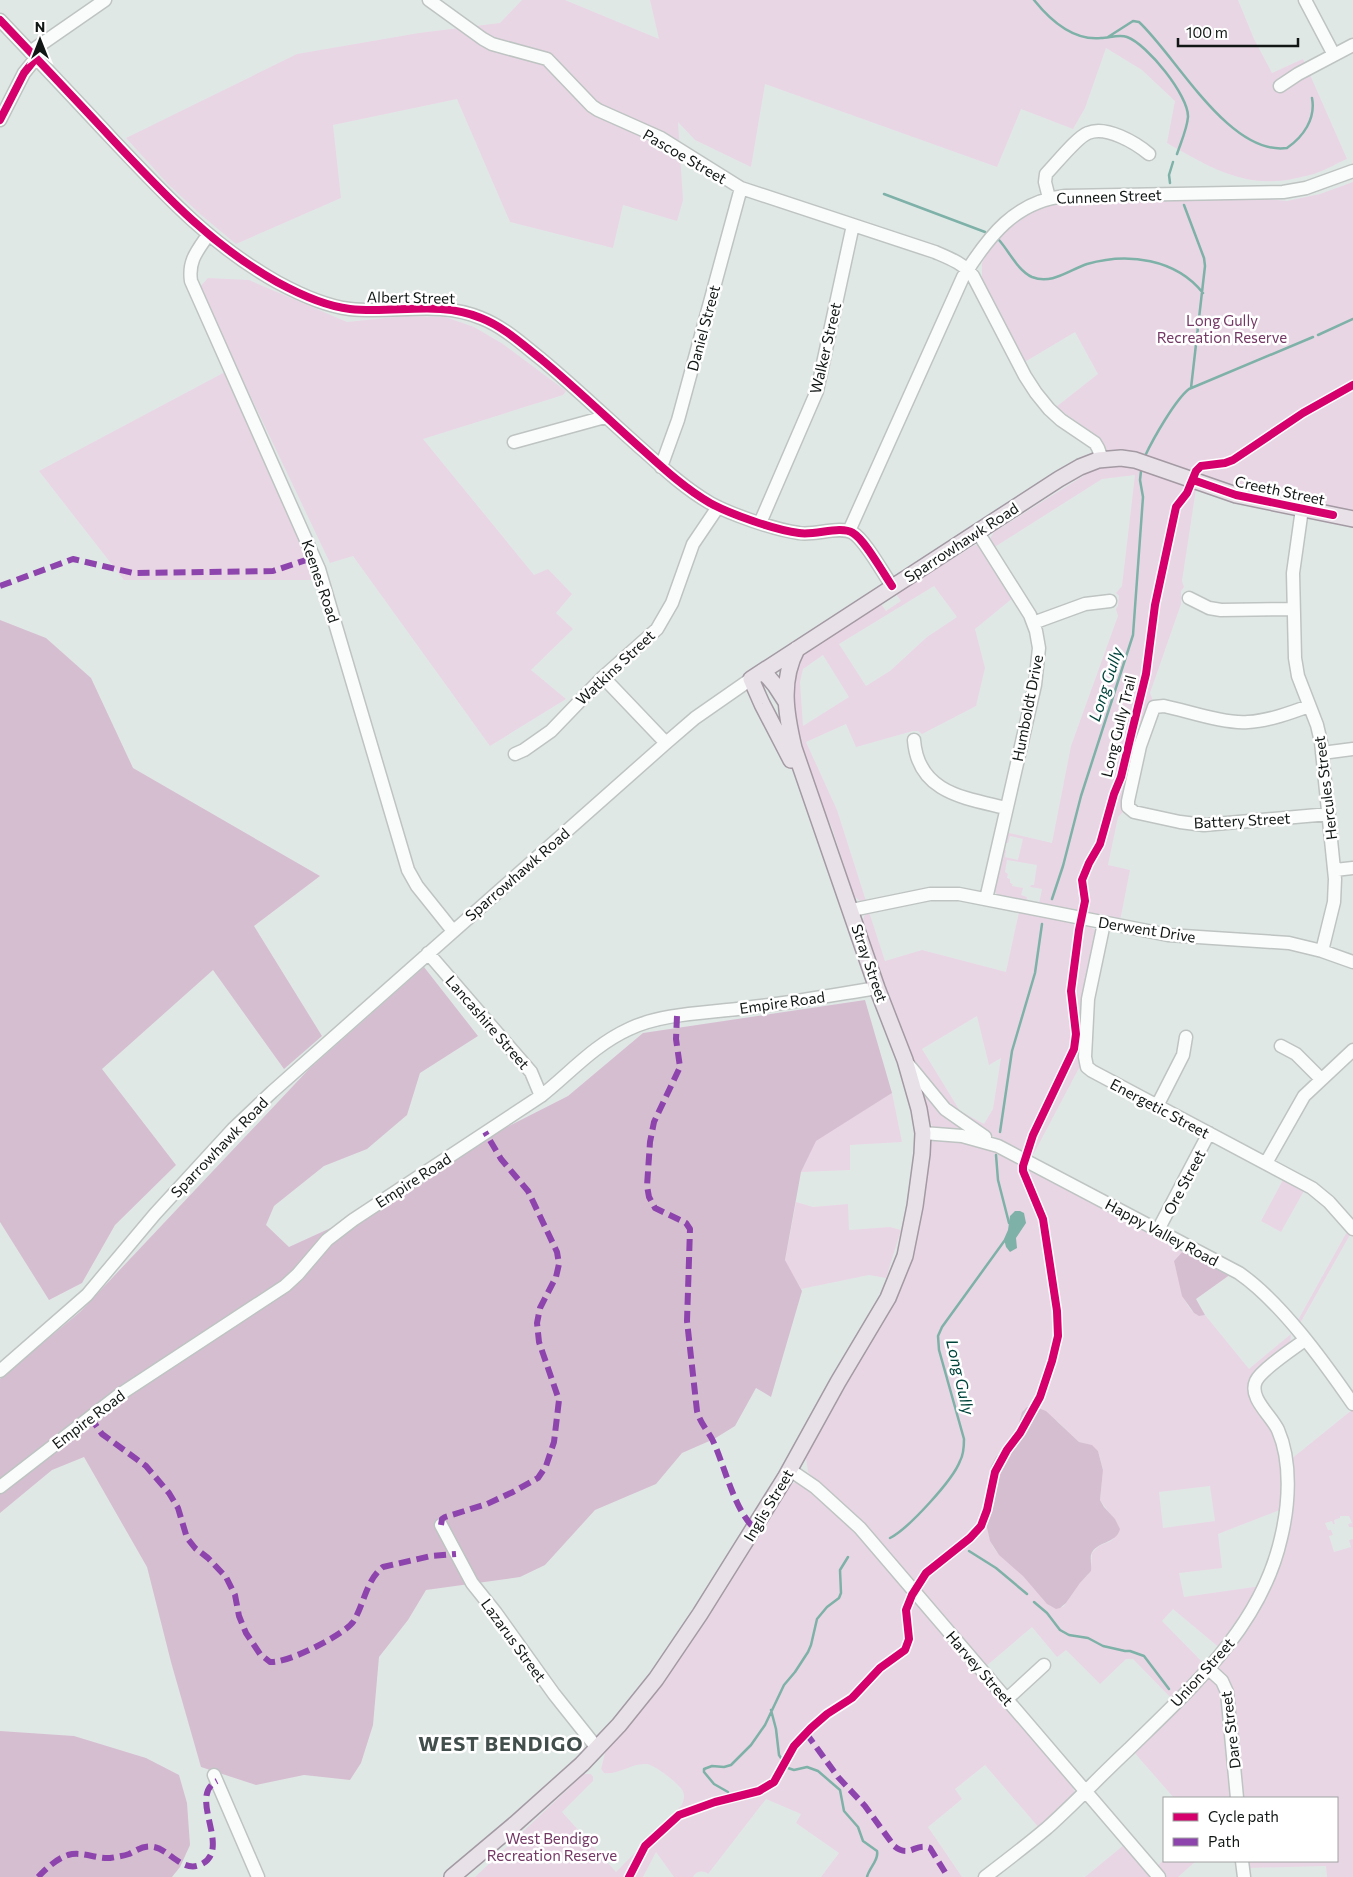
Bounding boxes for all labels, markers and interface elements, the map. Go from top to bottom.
north arrow [15,15,65,65]
scale bar [1178,15,1298,47]
text: N [35,18,45,35]
text: 100 m [1186,23,1228,41]
street label: Pascoe Street [640,125,730,187]
street label: Cunneen Street [1056,185,1162,207]
street label: Daniel Street [683,283,723,373]
street label: Albert Street [367,287,455,307]
street label: Walker Street [806,301,844,395]
park label: Long Gully Recreation Reserve [1157,311,1287,346]
street label: Creeth Street [1233,472,1327,508]
street label: Sparrowhawk Road [901,498,1021,586]
street label: Keenes Road [298,537,344,625]
street label: Watkins Street [572,626,658,708]
water label: Long Gully [1084,644,1126,723]
street label: Humboldt Drive [1008,653,1046,763]
street label: Long Gully Trail [1097,673,1139,779]
street label: Hercules Street [1310,735,1340,841]
street label: Battery Street [1193,808,1291,832]
street label: Sparrowhawk Road [461,824,573,924]
street label: Derwent Drive [1097,912,1197,946]
street label: Stray Street [848,922,892,1004]
street label: Lancashire Street [442,971,534,1073]
street label: Empire Road [738,987,826,1017]
street label: Energetic Street [1107,1074,1213,1142]
street label: Sparrowhawk Road [167,1093,271,1201]
street label: Ore Street [1159,1146,1209,1218]
street label: Empire Road [372,1149,454,1211]
street label: Happy Valley Road [1102,1195,1222,1269]
water label: Long Gully [943,1337,979,1417]
street label: Empire Road [48,1386,128,1452]
street label: Inglis Street [740,1466,796,1544]
street label: Lazarus Street [478,1595,550,1685]
street label: Harvey Street [943,1627,1017,1709]
street label: Union Street [1166,1634,1238,1710]
street label: Dare Street [1216,1690,1244,1770]
district label: WEST BENDIGO [418,1731,584,1755]
legend [1163,1797,1338,1862]
text: Cycle path [1208,1807,1279,1825]
park label: West Bendigo Recreation Reserve [487,1829,617,1864]
text: Path [1208,1832,1240,1850]

